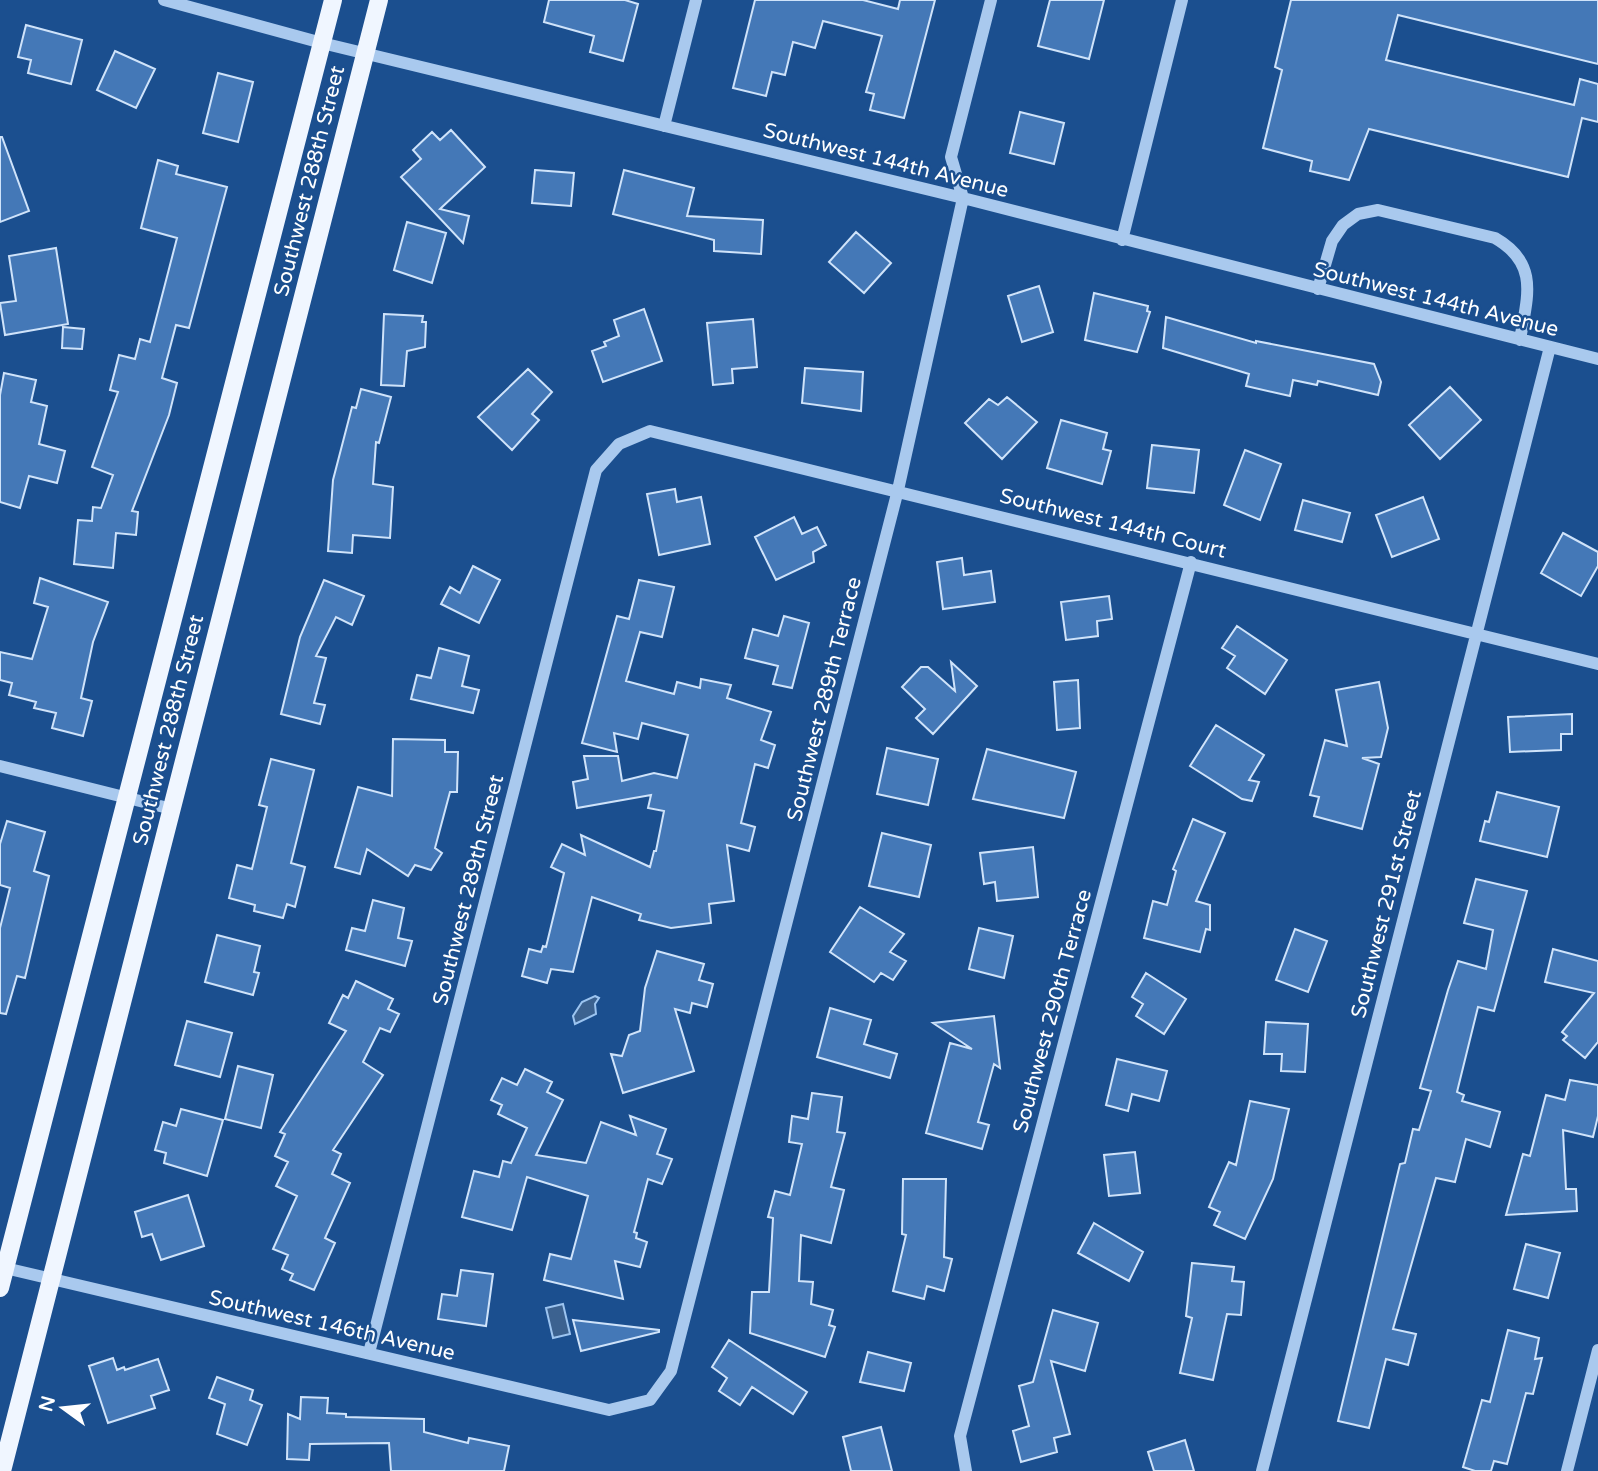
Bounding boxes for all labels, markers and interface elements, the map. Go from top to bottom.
street label: Southwest 288th Street [269,63,350,299]
street label: Southwest 144th Avenue [761,118,1011,203]
street label: Southwest 144th Avenue [1311,257,1561,342]
street label: Southwest 144th Court [997,483,1229,564]
street label: Southwest 289th Terrace [782,574,867,824]
street label: Southwest 288th Street [128,612,209,848]
street label: Southwest 289th Street [428,772,509,1008]
street label: Southwest 291st Street [1346,788,1427,1021]
street label: Southwest 290th Terrace [1008,887,1097,1136]
street label: Southwest 146th Avenue [206,1285,458,1366]
north arrow [28,1373,98,1443]
text: N [35,1394,60,1414]

